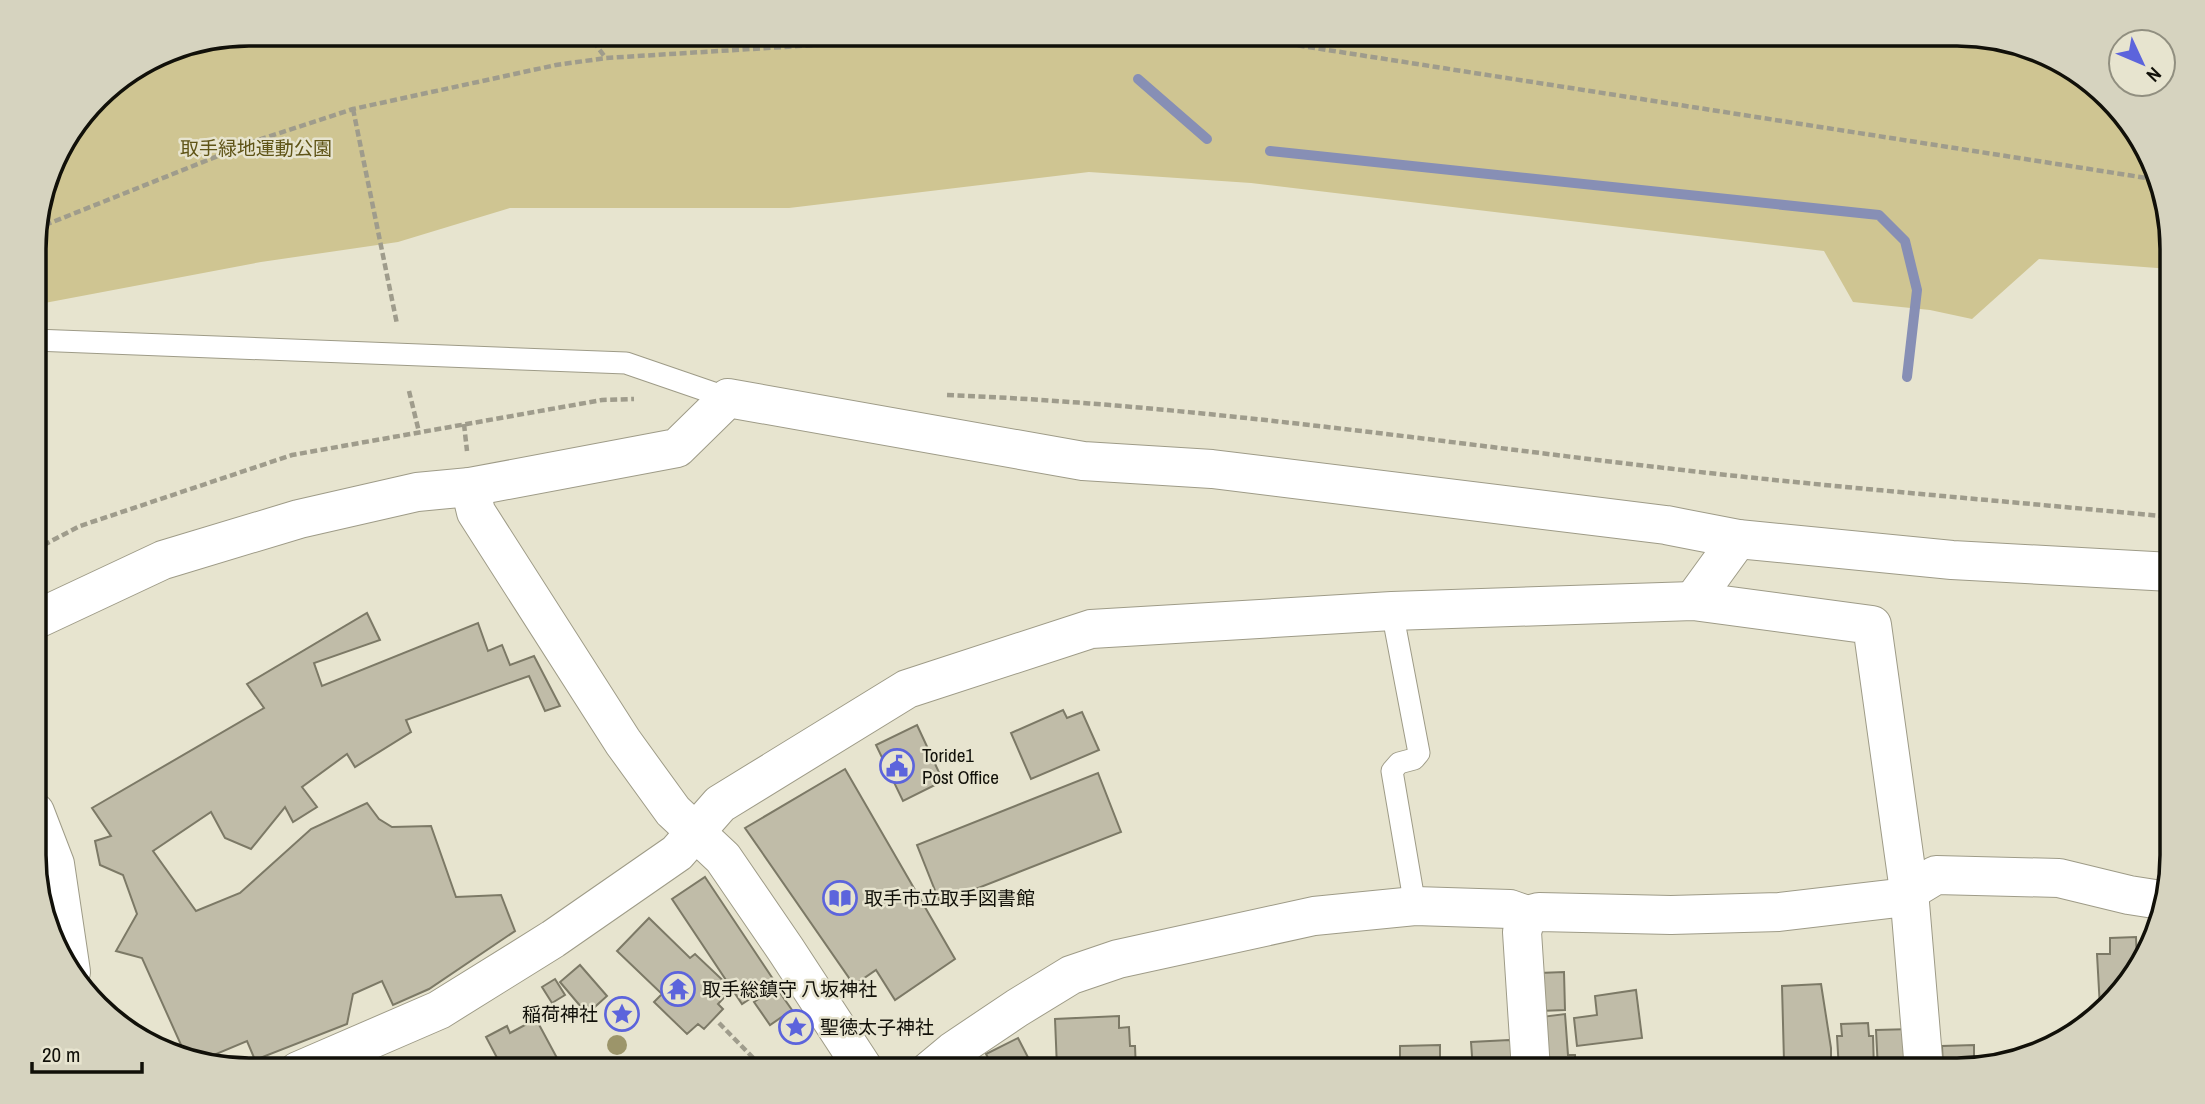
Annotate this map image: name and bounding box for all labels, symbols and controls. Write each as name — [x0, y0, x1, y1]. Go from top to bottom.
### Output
north arrow — [2107, 28, 2177, 98]
text: N — [2141, 62, 2167, 88]
park label: 取手緑地運動公園 — [180, 135, 332, 161]
place label: Toride1 Post Office — [922, 742, 999, 790]
public building icon: Toride1 Post Office — [878, 747, 916, 785]
library icon: 取手市立取手図書館 — [821, 879, 859, 917]
place label: 取手市立取手図書館 — [864, 885, 1035, 911]
temple icon: 取手総鎮守 八坂神社 — [659, 970, 697, 1008]
place label: 取手総鎮守 八坂神社 — [702, 976, 877, 1002]
place icon: 稲荷神社 — [603, 995, 641, 1033]
place label: 稲荷神社 — [522, 1001, 598, 1027]
place icon: 聖徳太子神社 — [777, 1008, 815, 1046]
place label: 聖徳太子神社 — [820, 1014, 934, 1040]
scale bar — [32, 1030, 142, 1074]
text: 20 m — [42, 1040, 80, 1069]

